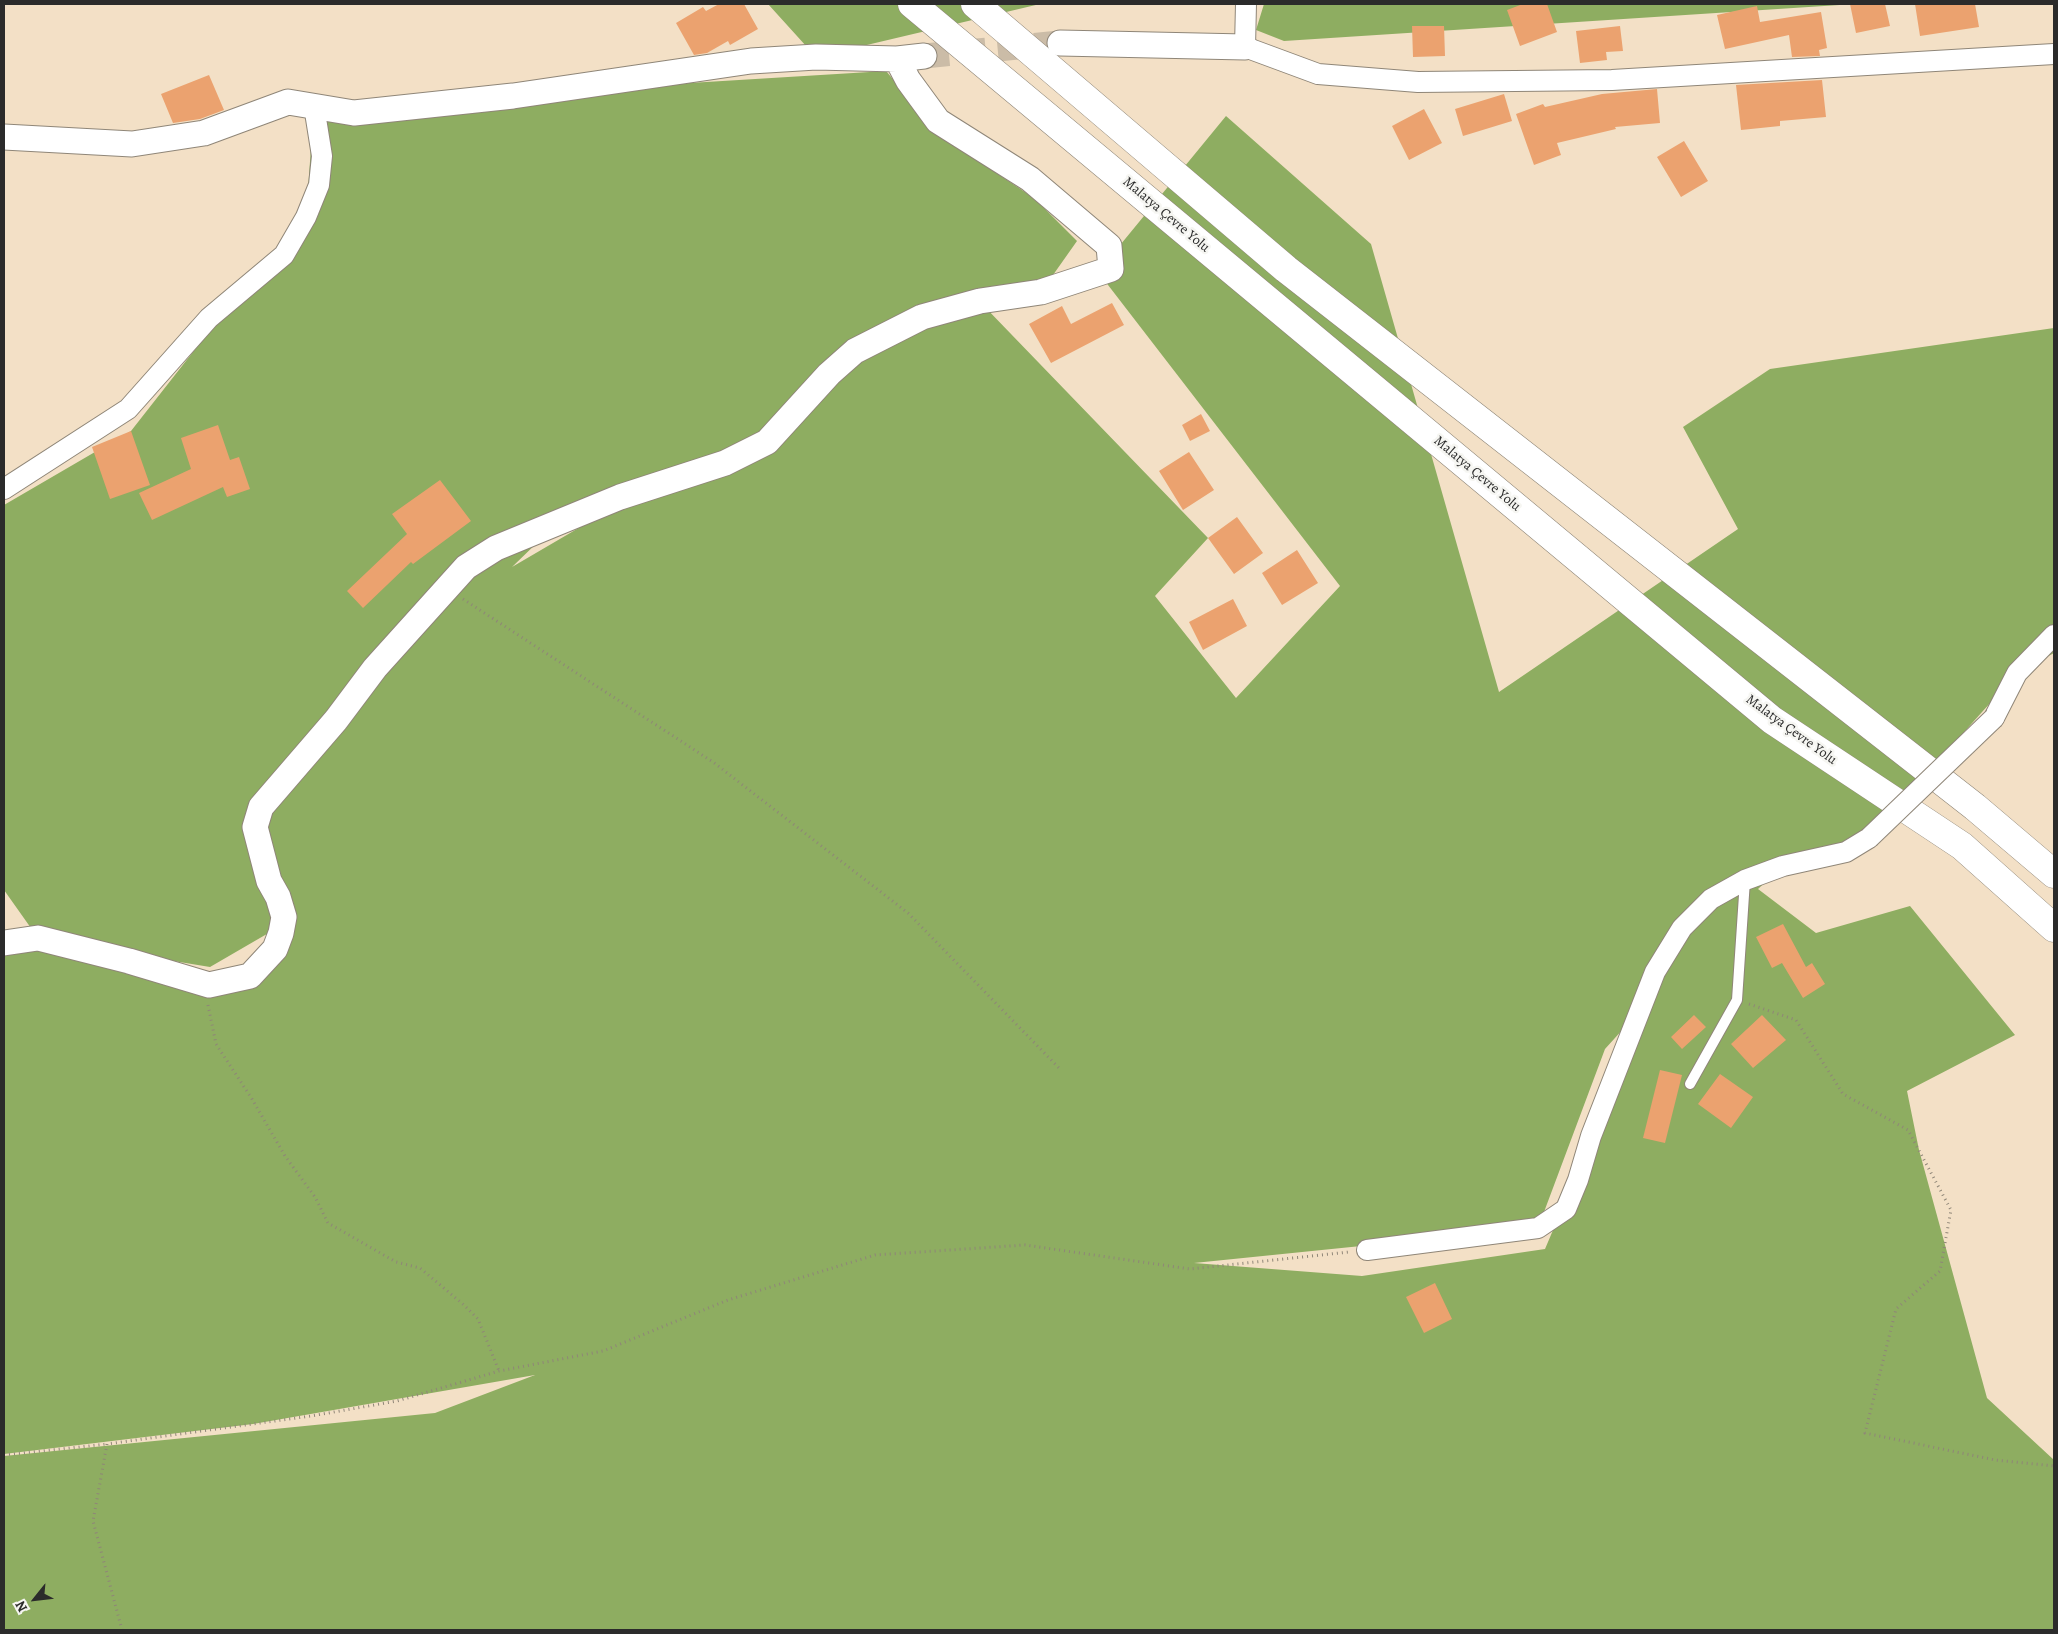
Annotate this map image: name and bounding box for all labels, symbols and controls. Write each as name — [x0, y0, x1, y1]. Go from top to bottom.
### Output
street label: Malatya Çevre Yolu — [1119, 174, 1213, 256]
street label: Malatya Çevre Yolu — [1430, 433, 1524, 515]
street label: Malatya Çevre Yolu — [1742, 691, 1840, 769]
north arrow — [10, 1574, 60, 1624]
text: N — [11, 1597, 32, 1616]

